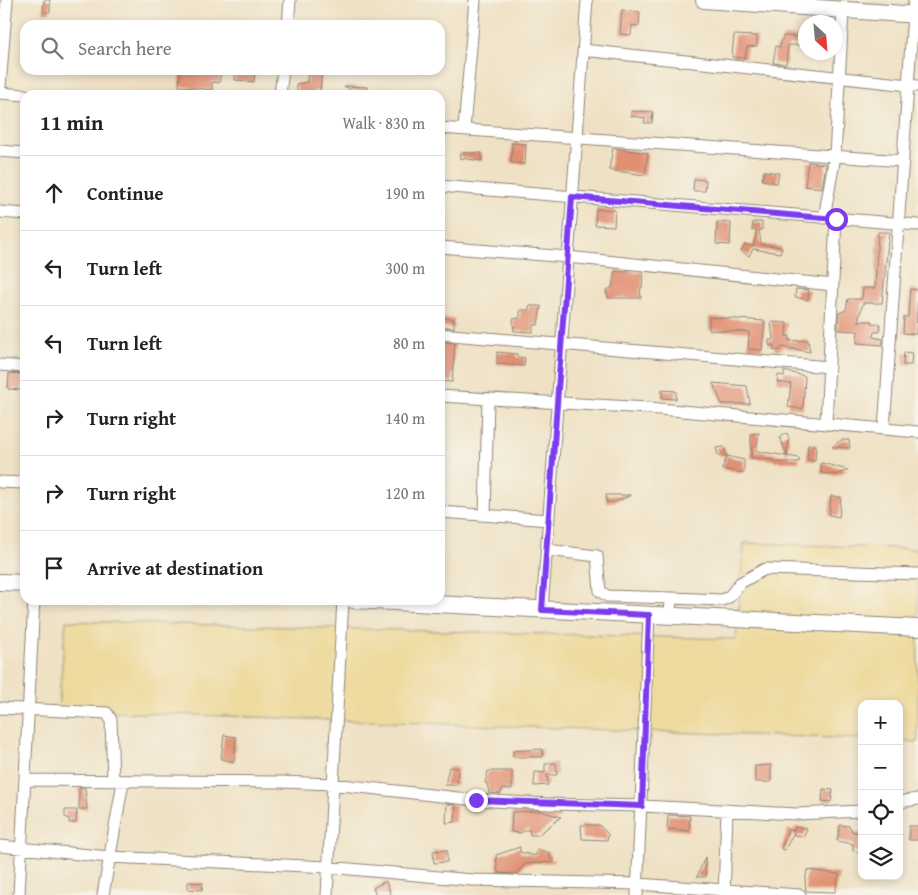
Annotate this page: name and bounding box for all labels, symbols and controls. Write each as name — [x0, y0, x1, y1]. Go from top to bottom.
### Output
north arrow — [798, 15, 843, 60]
search box — [20, 20, 445, 75]
icon: search — [38, 34, 66, 62]
text: Search here — [78, 34, 172, 62]
text: 11 min — [40, 107, 103, 138]
text: Walk · 830 m — [342, 111, 425, 135]
icon: ahead — [40, 179, 68, 207]
text: Continue — [87, 179, 164, 207]
text: 190 m — [385, 181, 425, 205]
route start — [825, 208, 848, 231]
icon: left — [40, 254, 68, 282]
text: Turn left — [87, 254, 162, 282]
text: 300 m — [385, 256, 425, 280]
icon: left — [40, 329, 68, 357]
text: Turn left — [87, 329, 162, 357]
text: 80 m — [393, 331, 425, 355]
icon: right — [40, 404, 68, 432]
text: Turn right — [87, 404, 176, 432]
text: 140 m — [385, 406, 425, 430]
icon: right — [40, 479, 68, 507]
text: Turn right — [87, 479, 176, 507]
text: 120 m — [385, 481, 425, 505]
icon: arrive — [40, 554, 68, 582]
text: Arrive at destination — [87, 554, 263, 582]
map controls — [858, 700, 903, 880]
button: + — [858, 700, 903, 745]
button: − — [858, 745, 903, 790]
route end — [465, 789, 488, 812]
button: locate — [858, 790, 903, 835]
button: layers — [858, 835, 903, 880]

